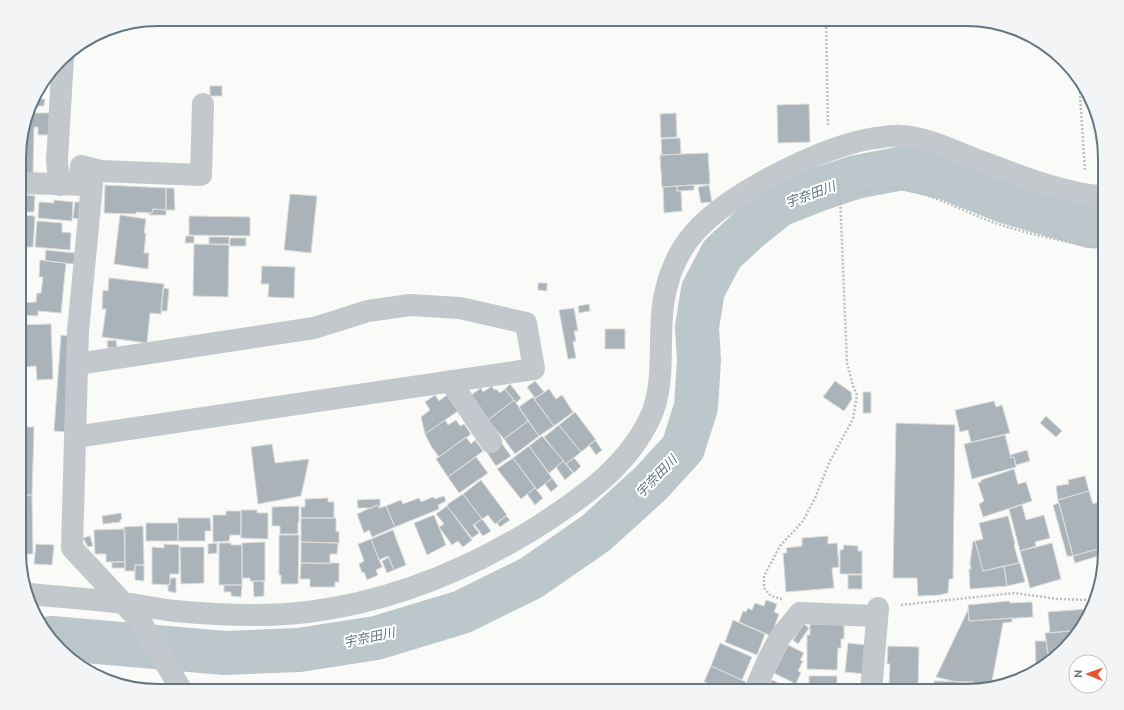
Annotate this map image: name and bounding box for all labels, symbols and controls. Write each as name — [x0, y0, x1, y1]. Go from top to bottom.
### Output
water label: 宇奈田川 — [783, 178, 839, 209]
water label: 宇奈田川 — [633, 451, 680, 500]
water label: 宇奈田川 — [342, 624, 398, 649]
north arrow — [1068, 654, 1108, 694]
text: N — [1072, 670, 1084, 678]

